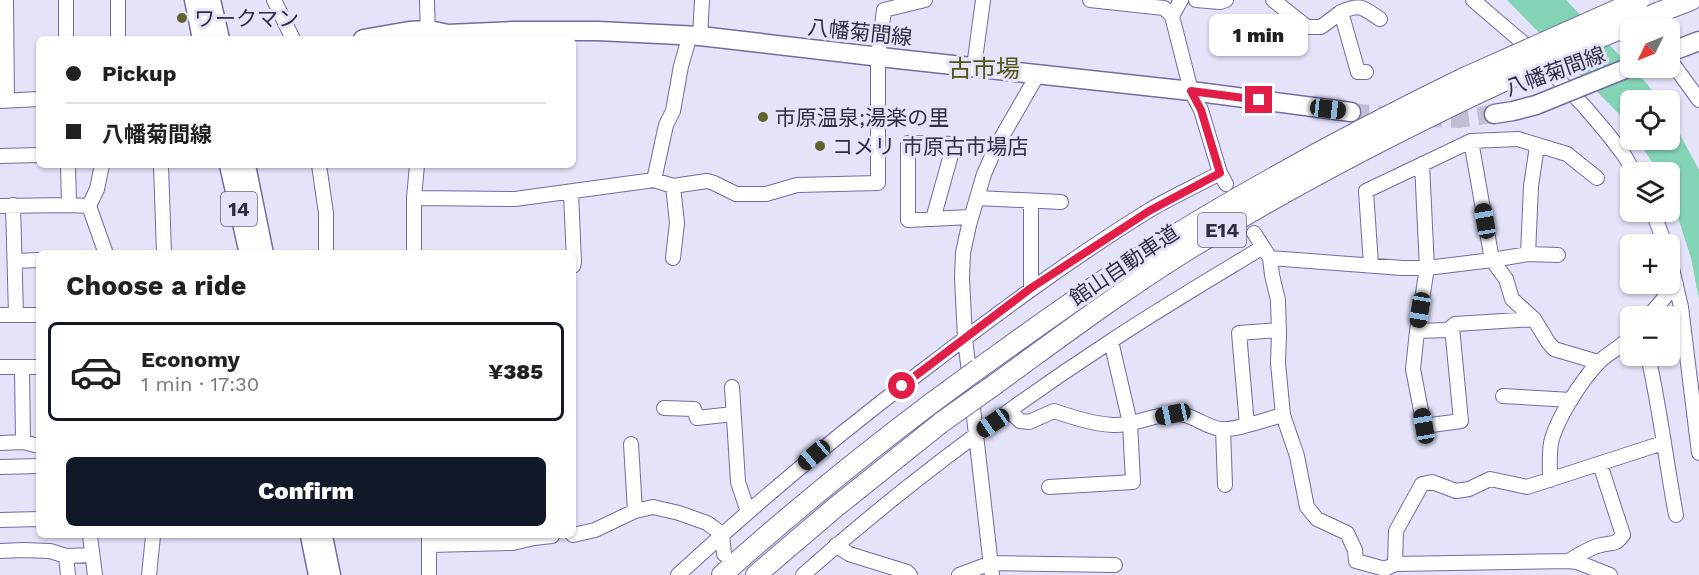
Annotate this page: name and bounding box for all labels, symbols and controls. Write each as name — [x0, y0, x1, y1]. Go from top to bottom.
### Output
place label: ワークマン — [194, 6, 299, 31]
marker: ワークマン — [175, 11, 189, 25]
callout: 1 min — [1210, 13, 1308, 55]
street label: 八幡菊間線 — [806, 14, 914, 50]
north arrow — [1620, 18, 1680, 78]
map controls — [1620, 18, 1680, 366]
text: 1 min — [1233, 23, 1284, 47]
street label: 八幡菊間線 — [1501, 41, 1609, 101]
district label: 古市場 — [948, 55, 1020, 83]
text: Pickup — [102, 61, 177, 86]
route end — [1245, 86, 1272, 113]
button: locate — [1620, 90, 1680, 150]
car — [1309, 98, 1347, 120]
place label: 市原温泉;湯楽の里 — [775, 105, 949, 130]
marker: 市原温泉;湯楽の里 — [756, 110, 770, 124]
text: 八幡菊間線 — [102, 122, 212, 147]
place label: コメリ 市原古市場店 — [832, 134, 1028, 159]
marker: コメリ 市原古市場店 — [813, 139, 827, 153]
button: layers — [1620, 162, 1680, 222]
road number: 14 — [221, 192, 257, 226]
car — [1473, 202, 1497, 240]
road number: E14 — [1198, 213, 1246, 247]
street label: 館山自動車道 — [1065, 219, 1183, 311]
button: + — [1620, 234, 1680, 294]
text: Choose a ride — [66, 270, 246, 302]
car — [1408, 291, 1432, 329]
button: − — [1620, 306, 1680, 366]
icon: car — [69, 345, 123, 399]
text: Economy — [141, 347, 240, 372]
text: ¥385 — [488, 359, 543, 384]
text: 1 min · 17:30 — [141, 372, 259, 396]
route start — [888, 372, 915, 399]
car — [1154, 401, 1192, 427]
car — [973, 405, 1013, 441]
car — [1412, 407, 1436, 445]
car — [794, 437, 834, 473]
button: Confirm — [66, 457, 546, 526]

